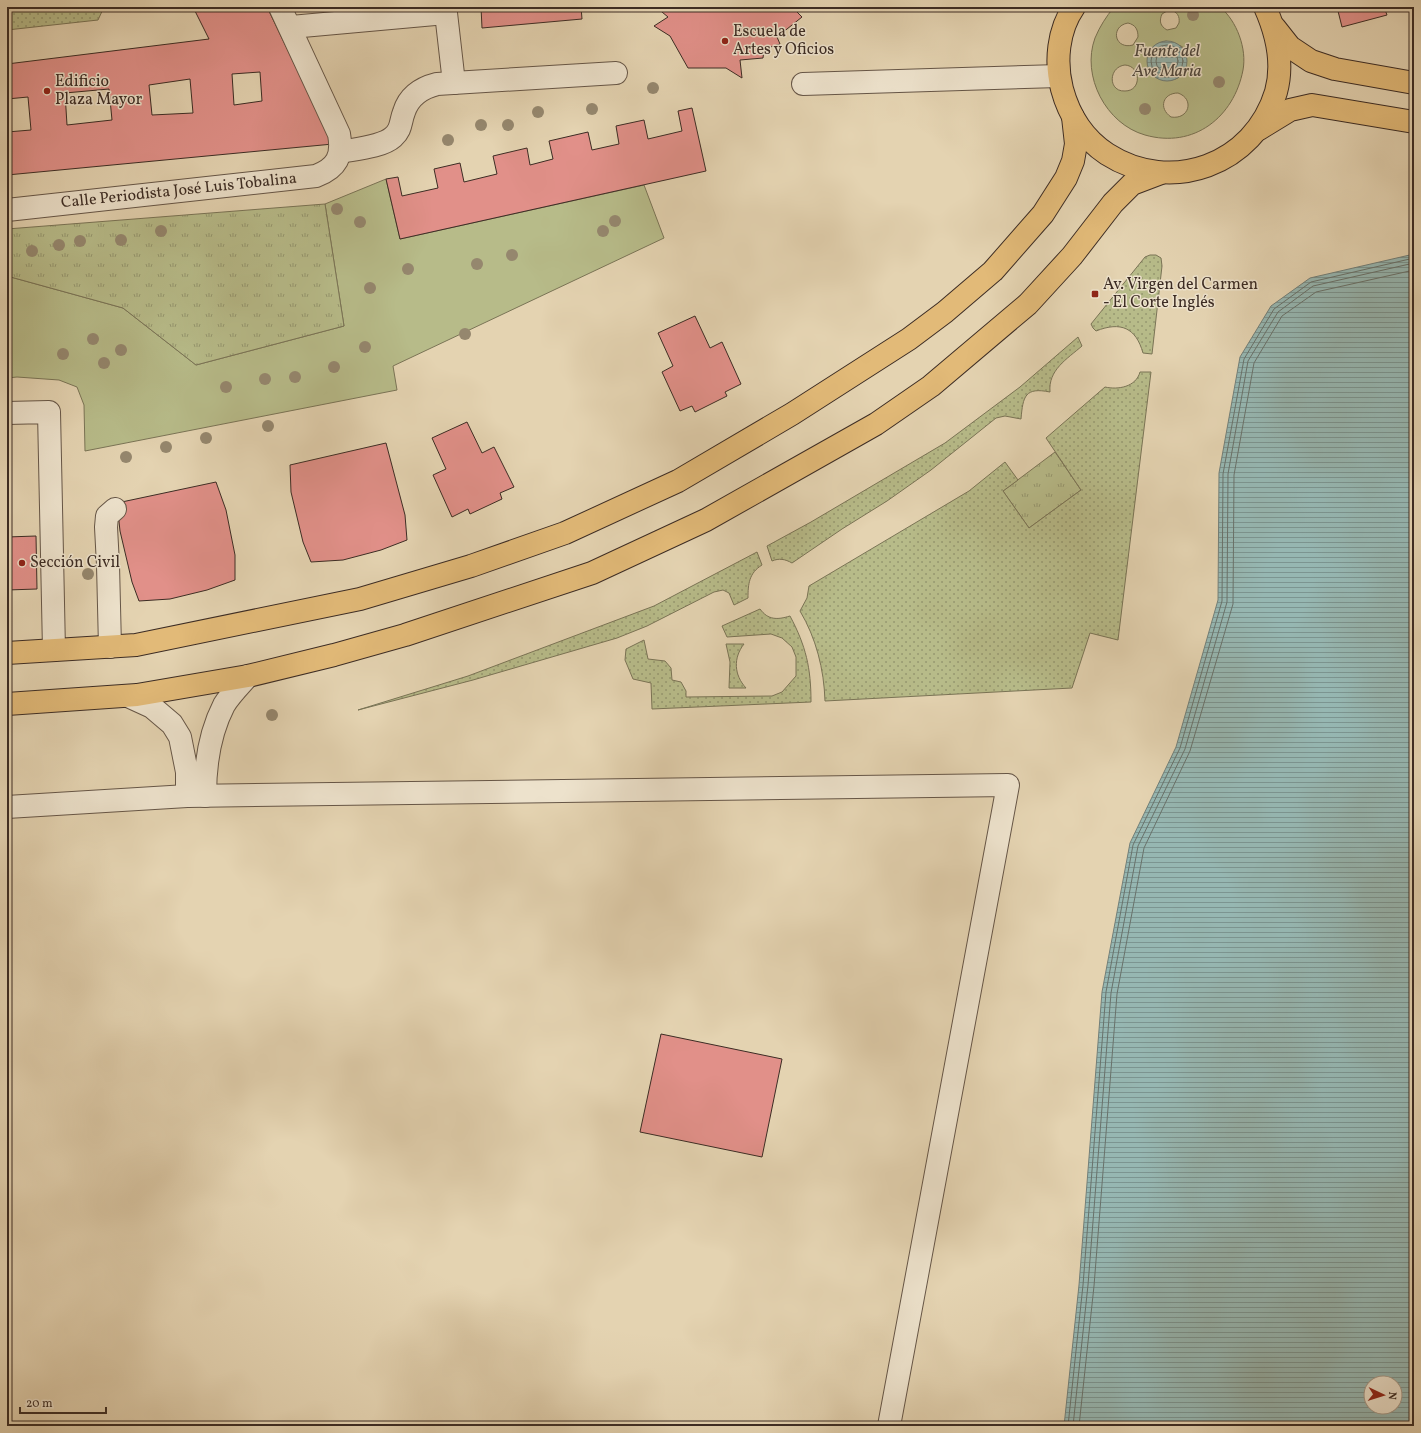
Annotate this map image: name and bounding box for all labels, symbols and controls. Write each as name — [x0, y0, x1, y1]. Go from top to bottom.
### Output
place label: Escuela de Artes y Oficios — [733, 21, 834, 61]
marker: Escuela de Artes y Oficios — [720, 36, 730, 46]
water label: Fuente del Ave Maria — [1131, 40, 1202, 83]
place label: Edificio Plaza Mayor — [55, 71, 143, 111]
marker: Edificio Plaza Mayor — [42, 86, 52, 96]
street label: Calle Periodista José Luis Tobalina — [60, 168, 298, 214]
place label: Av. Virgen del Carmen - El Corte Inglés — [1103, 274, 1258, 314]
marker: Av. Virgen del Carmen - El Corte Inglés — [1090, 289, 1100, 299]
place label: Sección Civil — [30, 552, 120, 574]
marker: Sección Civil — [17, 558, 27, 568]
north arrow — [1363, 1375, 1403, 1415]
scale bar — [20, 1389, 106, 1415]
text: N — [1384, 1391, 1399, 1400]
text: 20 m — [26, 1396, 53, 1412]

